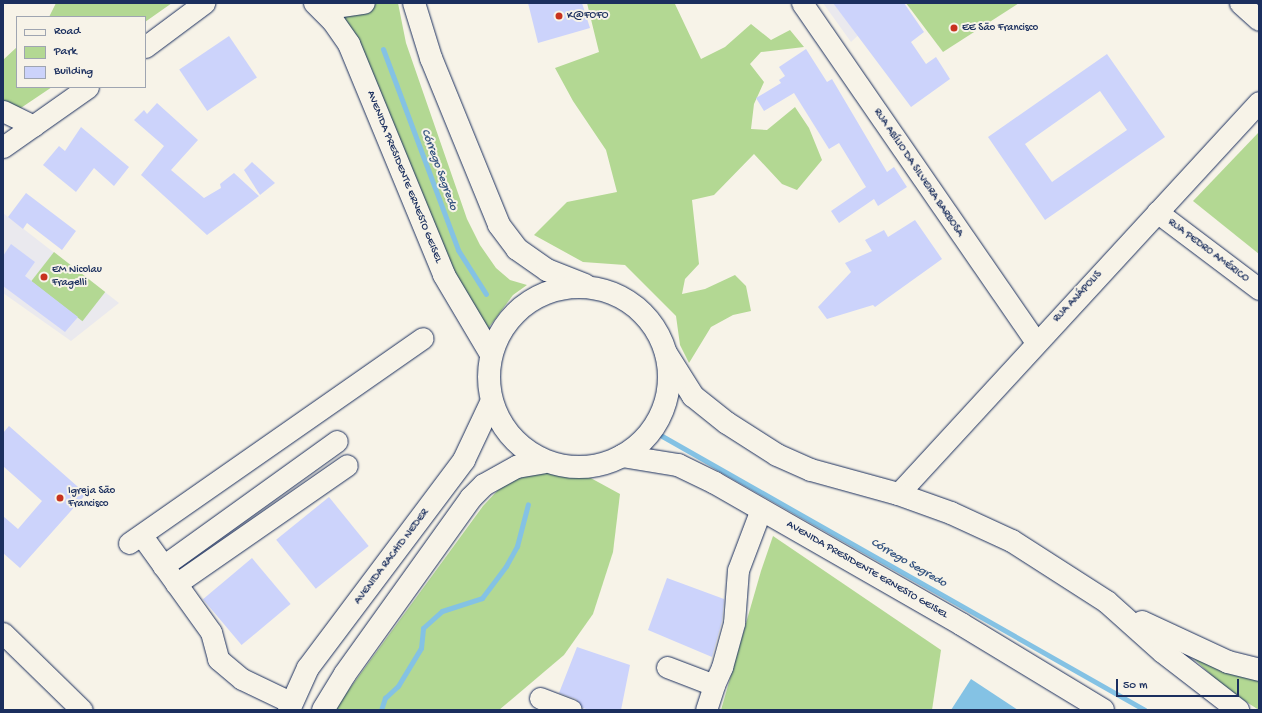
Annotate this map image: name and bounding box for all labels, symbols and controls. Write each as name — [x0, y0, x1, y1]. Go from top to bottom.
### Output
place label: K@FOFO — [567, 9, 608, 23]
marker: K@FOFO — [554, 11, 564, 21]
legend — [16, 16, 146, 88]
place label: EE São Francisco — [962, 21, 1038, 35]
marker: EE São Francisco — [949, 23, 959, 33]
text: Road — [54, 25, 80, 39]
text: Park — [54, 45, 77, 59]
text: Building — [54, 65, 93, 79]
street label: AVENIDA PRESIDENTE ERNESTO GEISEL — [363, 89, 445, 265]
street label: RUA ABÍLIO DA SILVEIRA BARBOSA — [870, 106, 966, 240]
water label: Córrego Segredo — [417, 127, 459, 213]
street label: RUA PEDRO AMÉRICO — [1165, 216, 1251, 286]
place label: EM Nicolau Fragelli — [52, 264, 102, 290]
street label: RUA ANÁPOLIS — [1051, 268, 1105, 326]
marker: EM Nicolau Fragelli — [39, 272, 49, 282]
place label: Igreja São Francisco — [68, 485, 115, 511]
marker: Igreja São Francisco — [55, 493, 65, 503]
street label: AVENIDA RACHID NEDER — [352, 507, 432, 607]
street label: AVENIDA PRESIDENTE ERNESTO GEISEL — [784, 518, 950, 622]
water label: Córrego Segredo — [867, 536, 949, 592]
scale bar — [1118, 671, 1241, 697]
text: 50 m — [1123, 679, 1148, 693]

